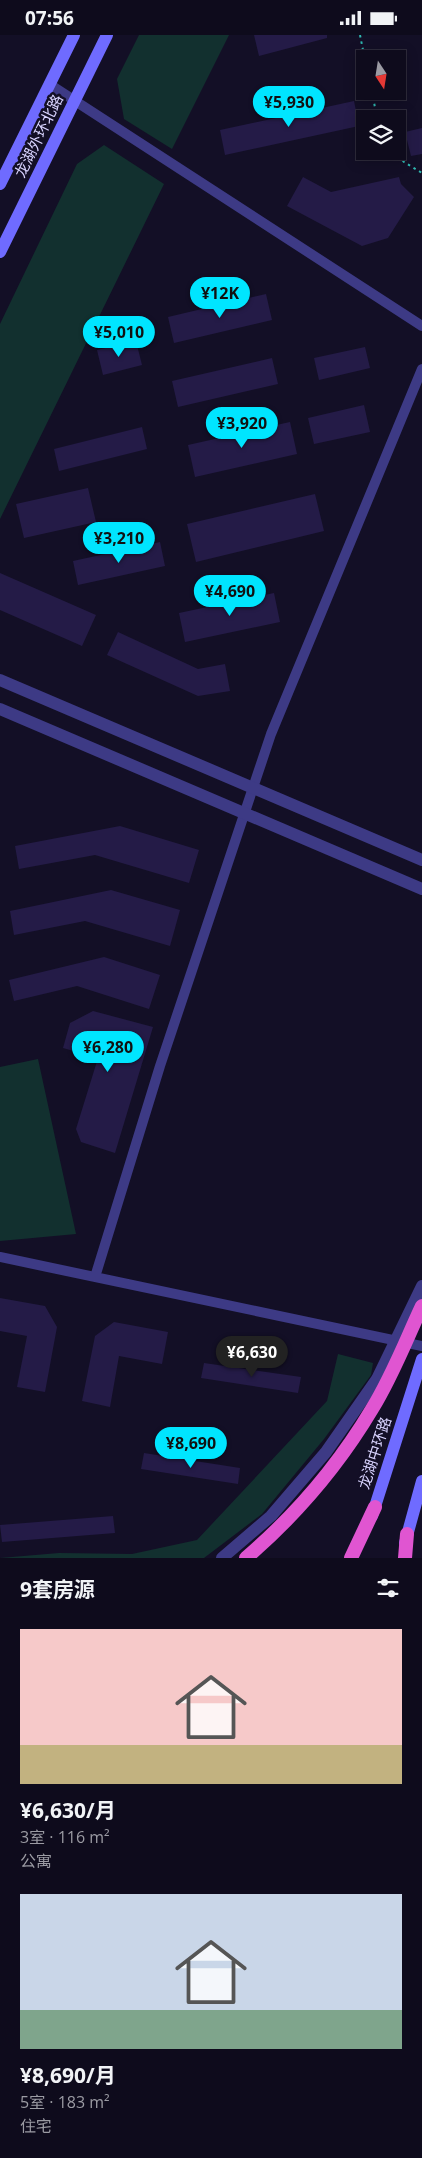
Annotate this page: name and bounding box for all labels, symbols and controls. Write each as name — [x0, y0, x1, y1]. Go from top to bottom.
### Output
text: 07:56 — [25, 5, 74, 31]
north arrow — [356, 50, 406, 100]
map controls — [356, 50, 406, 160]
pin: ¥5,930 — [248, 86, 330, 128]
street label: 龙湖外环北路 — [9, 91, 67, 180]
text: ¥5,930 — [264, 91, 314, 113]
button: layers — [356, 110, 406, 160]
pin: ¥12K — [190, 277, 250, 319]
text: ¥12K — [201, 282, 239, 304]
pin: ¥5,010 — [78, 315, 160, 358]
text: ¥5,010 — [94, 321, 144, 343]
pin: ¥3,920 — [201, 407, 283, 449]
text: ¥3,920 — [217, 412, 267, 434]
pin: ¥3,210 — [78, 521, 160, 564]
text: ¥3,210 — [94, 527, 144, 549]
pin: ¥4,690 — [189, 575, 271, 617]
text: ¥4,690 — [205, 580, 255, 602]
pin: ¥6,280 — [67, 1031, 149, 1073]
text: ¥6,280 — [83, 1036, 133, 1058]
pin: ¥6,630 — [211, 1335, 293, 1378]
text: ¥6,630 — [227, 1341, 277, 1363]
street label: 龙湖中环路 — [353, 1414, 395, 1491]
pin: ¥8,690 — [150, 1427, 232, 1469]
text: ¥8,690 — [166, 1432, 216, 1454]
icon: filters — [374, 1574, 402, 1602]
text: 9套房源 — [20, 1575, 95, 1603]
icon: home — [166, 1662, 256, 1752]
text: ¥6,630/月 — [20, 1796, 116, 1824]
text: 3室 · 116 m² — [20, 1826, 110, 1848]
text: 公寓 — [20, 1850, 52, 1872]
icon: home — [166, 1927, 256, 2017]
text: ¥8,690/月 — [20, 2061, 116, 2089]
text: 5室 · 183 m² — [20, 2091, 110, 2113]
text: 住宅 — [20, 2115, 52, 2137]

